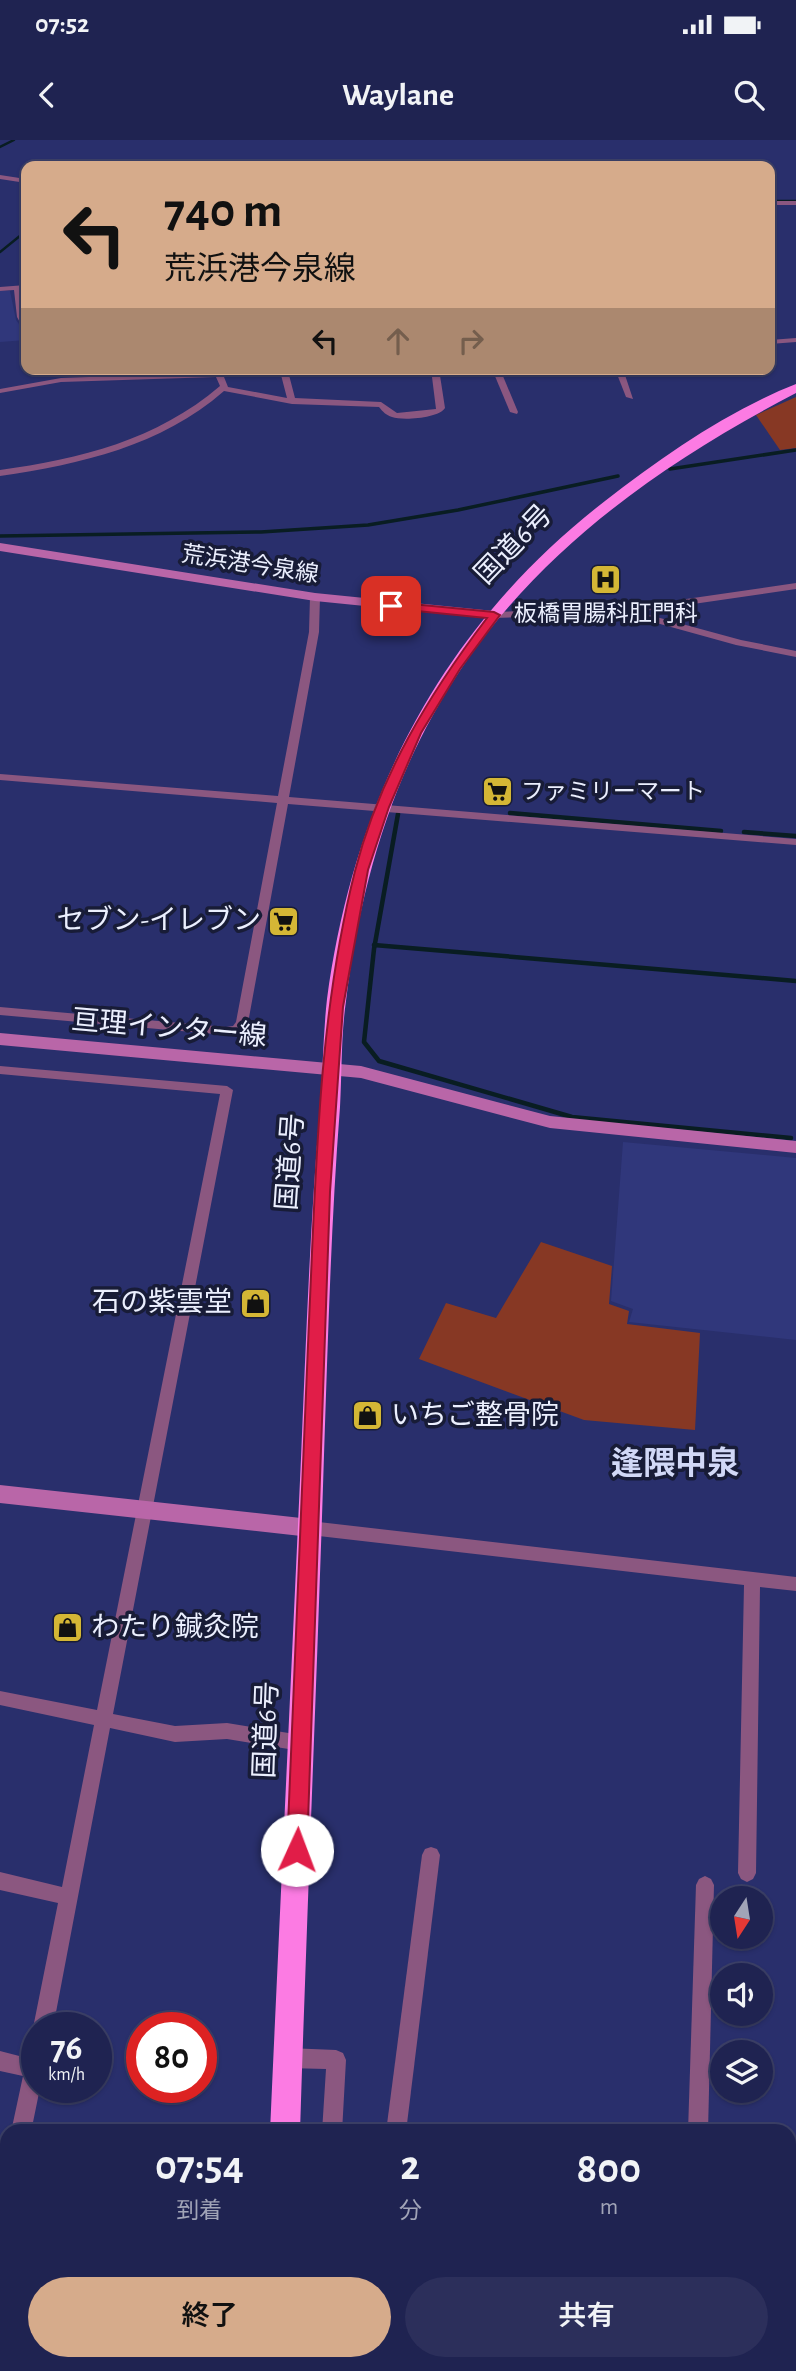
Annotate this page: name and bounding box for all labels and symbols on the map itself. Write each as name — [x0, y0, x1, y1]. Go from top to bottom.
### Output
street label: 国道6号 — [469, 499, 558, 590]
street label: 荒浜港今泉線 — [180, 541, 320, 587]
hospital icon: 板橋胃腸科肛門科 — [589, 563, 623, 597]
pin — [361, 576, 421, 636]
place label: 板橋胃腸科肛門科 — [514, 601, 698, 626]
supermarket icon: ファミリーマート — [481, 775, 515, 809]
place label: ファミリーマート — [521, 781, 705, 804]
supermarket icon: セブン-イレブン — [267, 904, 301, 938]
place label: セブン-イレブン — [56, 905, 261, 935]
street label: 亘理インター線 — [70, 1005, 268, 1051]
street label: 国道6号 — [272, 1112, 308, 1211]
shop icon: 石の紫雲堂 — [238, 1286, 272, 1320]
place label: 石の紫雲堂 — [92, 1287, 232, 1317]
shop icon: いちご整骨院 — [351, 1399, 385, 1433]
place label: いちご整骨院 — [391, 1400, 559, 1430]
district label: 逢隈中泉 — [611, 1446, 739, 1480]
shop icon: わたり鍼灸院 — [51, 1611, 85, 1645]
place label: わたり鍼灸院 — [91, 1612, 259, 1642]
street label: 国道6号 — [249, 1681, 283, 1779]
position arrow — [260, 1813, 334, 1887]
north arrow — [710, 1886, 774, 1950]
speed limit sign: 80 — [126, 2012, 217, 2103]

